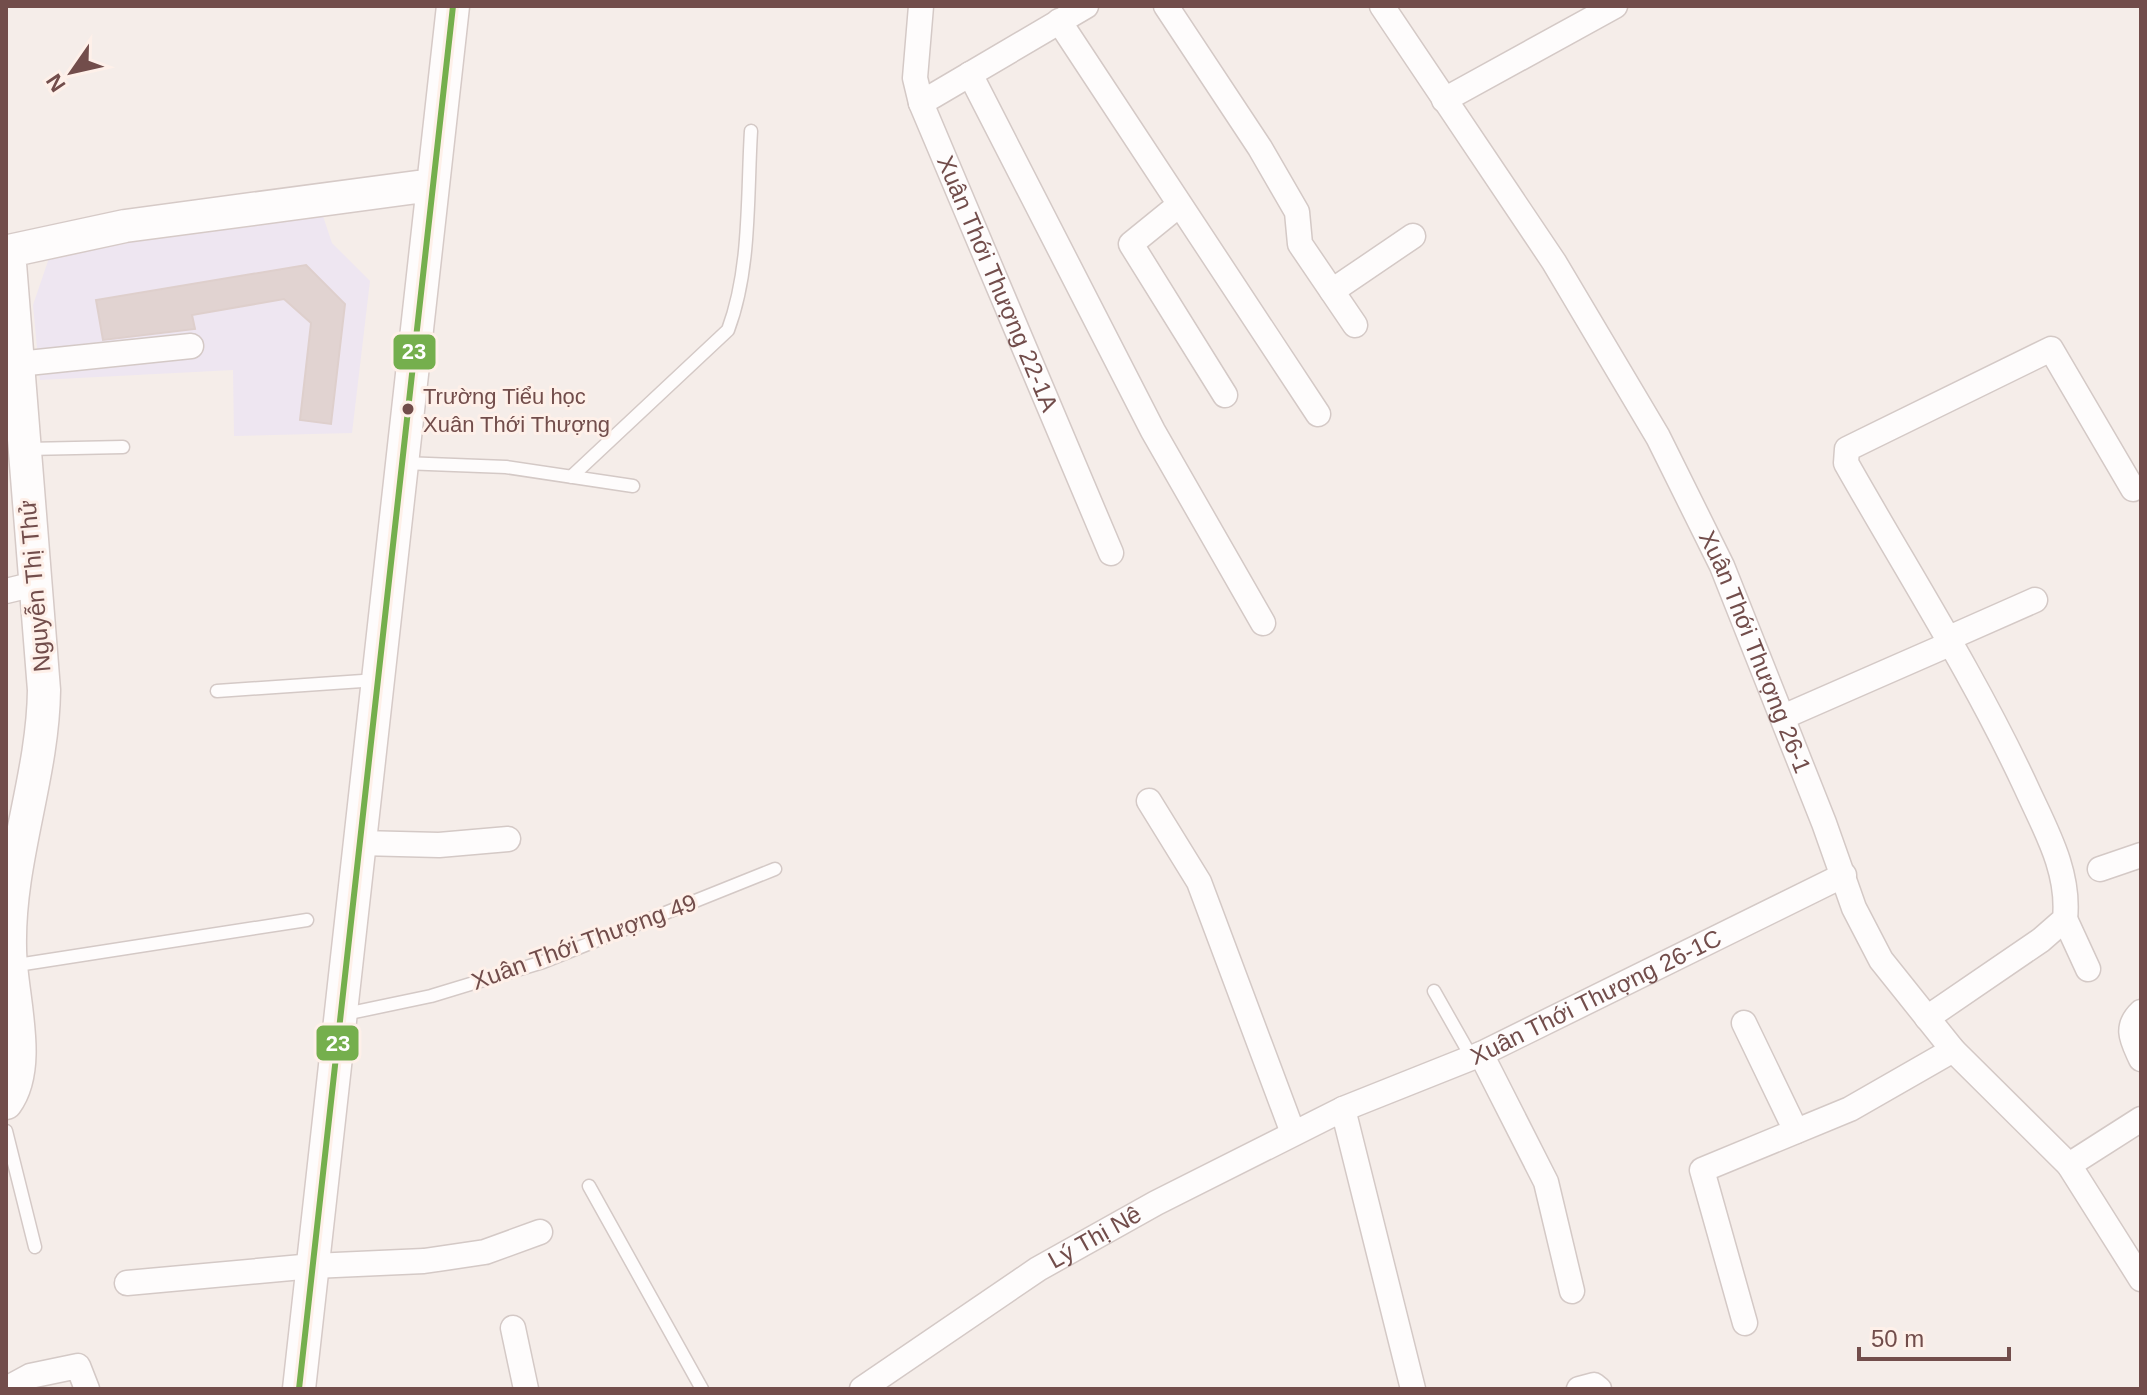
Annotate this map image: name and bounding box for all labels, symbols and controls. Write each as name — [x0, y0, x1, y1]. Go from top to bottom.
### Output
north arrow — [32, 32, 112, 112]
text: N — [41, 69, 71, 96]
street label: Xuân Thới Thượng 22-1A — [932, 151, 1064, 415]
line badge: 23 — [392, 333, 437, 371]
text: 23 — [402, 339, 426, 364]
place label: Trường Tiểu học Xuân Thới Thượng — [423, 384, 610, 437]
marker: Trường Tiểu học Xuân Thới Thượng — [400, 401, 416, 417]
street label: Nguyễn Thị Thử — [14, 499, 55, 673]
street label: Xuân Thới Thượng 26-1 — [1694, 526, 1817, 777]
street label: Xuân Thới Thượng 49 — [468, 888, 700, 995]
street label: Xuân Thới Thượng 26-1C — [1466, 924, 1725, 1070]
line badge: 23 — [315, 1024, 360, 1062]
text: 23 — [326, 1031, 350, 1056]
street label: Lý Thị Nê — [1043, 1200, 1146, 1274]
scale bar — [1859, 1311, 2009, 1361]
text: 50 m — [1871, 1325, 1924, 1352]

